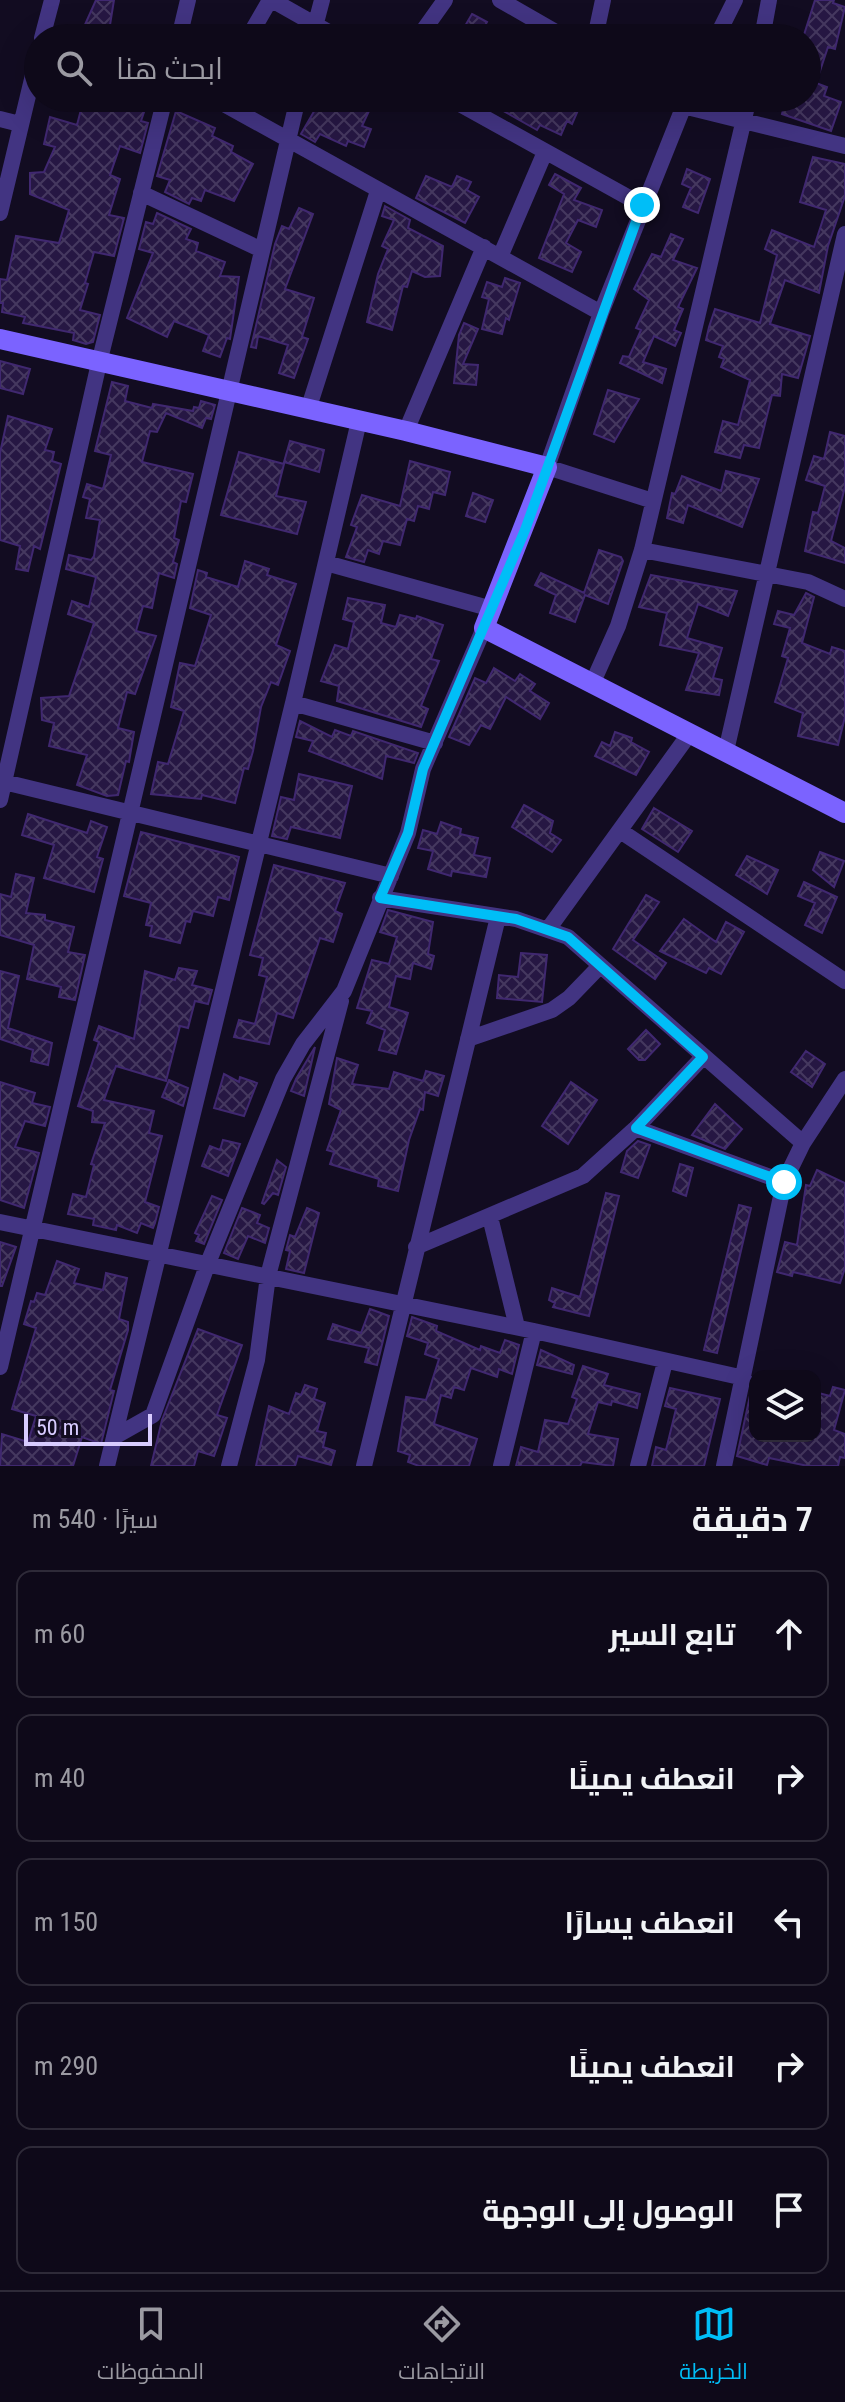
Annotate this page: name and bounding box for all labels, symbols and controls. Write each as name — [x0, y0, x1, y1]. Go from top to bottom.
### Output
search box — [24, 24, 821, 112]
icon: search — [52, 46, 96, 90]
text: ابحث هنا — [116, 51, 223, 86]
route end — [624, 187, 660, 223]
route start — [766, 1164, 802, 1200]
map controls — [749, 1370, 821, 1442]
button: layers — [749, 1370, 821, 1442]
scale bar — [24, 1410, 152, 1446]
text: 50 m — [36, 1415, 79, 1440]
text: 7 دقيقة — [692, 1499, 813, 1539]
text: سيرًا · 540 m — [32, 1504, 158, 1534]
icon: ahead — [767, 1612, 811, 1656]
text: تابع السير — [609, 1617, 735, 1652]
text: 60 m — [34, 1619, 85, 1649]
icon: right — [767, 1756, 811, 1800]
text: انعطف يمينًا — [568, 1761, 735, 1796]
text: 40 m — [34, 1763, 85, 1793]
icon: left — [767, 1900, 811, 1944]
text: انعطف يسارًا — [564, 1905, 735, 1940]
text: 150 m — [34, 1907, 98, 1937]
icon: right — [767, 2044, 811, 2088]
text: انعطف يمينًا — [568, 2049, 735, 2084]
text: 290 m — [34, 2051, 98, 2081]
icon: arrive — [767, 2188, 811, 2232]
text: الوصول إلى الوجهة — [482, 2193, 735, 2228]
tab: المحفوظات — [97, 2302, 204, 2392]
tab: الاتجاهات — [398, 2302, 485, 2392]
tab: الخريطة — [679, 2302, 748, 2392]

